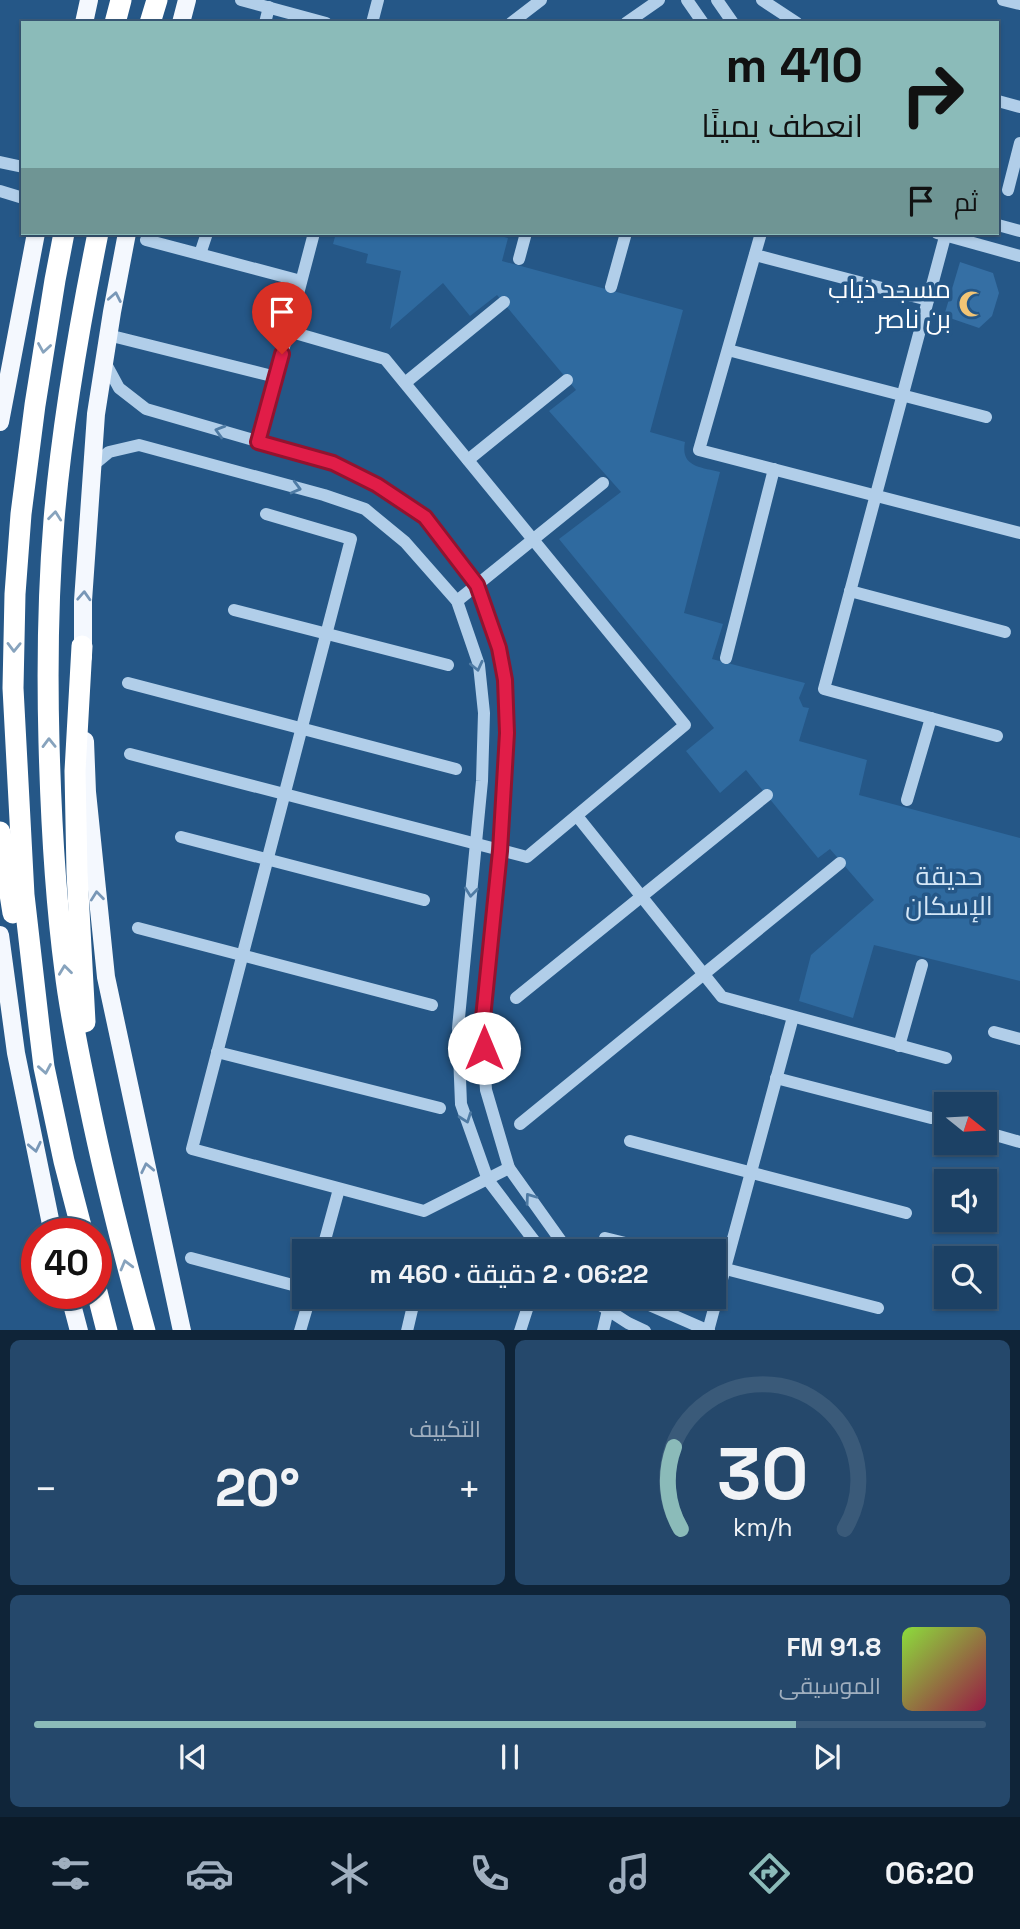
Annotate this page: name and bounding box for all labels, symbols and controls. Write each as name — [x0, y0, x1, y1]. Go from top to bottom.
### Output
text: 410 m — [725, 34, 863, 96]
icon: right — [887, 49, 978, 140]
text: انعطف يمينًا — [701, 106, 863, 146]
icon: arrive — [902, 182, 940, 220]
text: ثم — [954, 185, 978, 219]
place label: مسجد ذياب بن ناصر — [828, 272, 951, 336]
pin — [252, 282, 312, 354]
mosque icon: مسجد ذياب بن ناصر — [957, 289, 987, 319]
one-way arrow — [106, 291, 121, 303]
icon: arrive — [263, 293, 301, 331]
one-way arrow — [37, 342, 52, 354]
one-way arrow — [214, 424, 226, 439]
one-way arrow — [290, 479, 302, 494]
one-way arrow — [47, 510, 62, 521]
one-way arrow — [76, 590, 91, 601]
one-way arrow — [6, 643, 22, 653]
one-way arrow — [469, 660, 484, 672]
one-way arrow — [42, 738, 57, 749]
park label: حديقة الإسكان — [905, 859, 993, 923]
one-way arrow — [464, 887, 479, 898]
one-way arrow — [90, 890, 105, 902]
one-way arrow — [57, 964, 72, 976]
position arrow — [447, 1011, 521, 1085]
one-way arrow — [37, 1063, 52, 1075]
north arrow — [934, 1092, 998, 1155]
map controls — [934, 1092, 997, 1309]
one-way arrow — [458, 1111, 472, 1123]
one-way arrow — [27, 1141, 42, 1153]
one-way arrow — [140, 1162, 155, 1174]
button: sound — [934, 1169, 997, 1232]
one-way arrow — [526, 1193, 538, 1206]
speed limit sign: 40 — [21, 1218, 112, 1309]
button: search — [934, 1246, 997, 1309]
text: 06:22 · 2 دقيقة · 460 m — [370, 1257, 648, 1291]
one-way arrow — [120, 1259, 135, 1271]
text: التكييف — [409, 1414, 481, 1444]
text: 30 — [717, 1427, 808, 1520]
text: 20° — [215, 1455, 300, 1521]
text: − — [34, 1465, 58, 1513]
text: + — [457, 1465, 481, 1513]
text: km/h — [733, 1510, 792, 1542]
text: 91.8 FM — [786, 1630, 881, 1664]
text: الموسيقى — [779, 1671, 881, 1701]
icon: previous — [174, 1738, 212, 1776]
icon: pause — [491, 1738, 529, 1776]
icon: next — [808, 1738, 846, 1776]
icon: filters — [46, 1849, 95, 1898]
icon: car — [185, 1849, 234, 1898]
icon: climate — [325, 1849, 374, 1898]
icon: phone — [465, 1849, 514, 1898]
icon: music — [605, 1849, 654, 1898]
icon: directions — [745, 1849, 794, 1898]
text: 06:20 — [885, 1853, 975, 1893]

